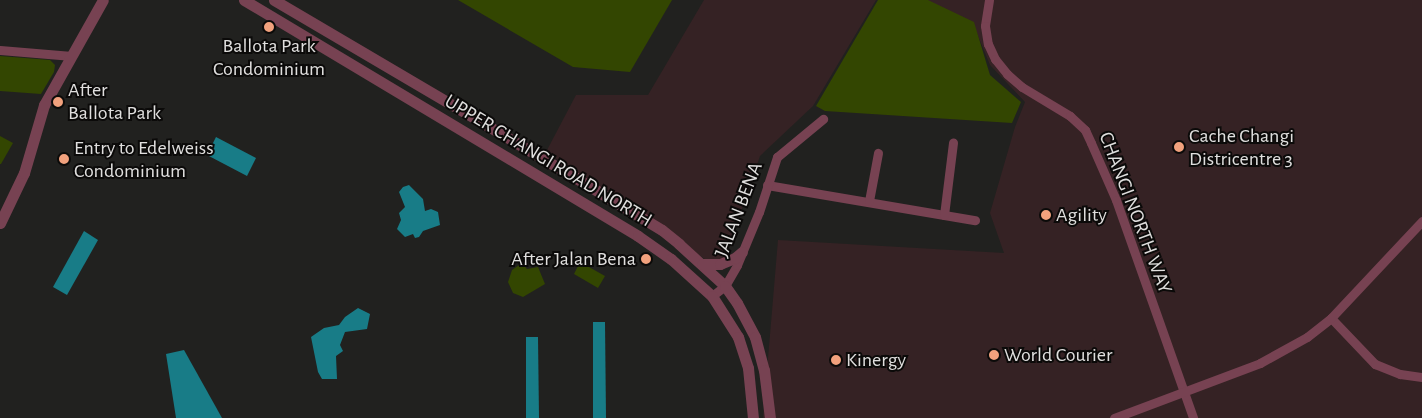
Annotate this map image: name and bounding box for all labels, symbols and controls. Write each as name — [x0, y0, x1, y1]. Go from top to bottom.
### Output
marker: Ballota Park Condominium — [263, 21, 275, 33]
place label: Ballota Park Condominium — [213, 35, 325, 82]
place label: After Ballota Park — [68, 78, 161, 125]
street label: UPPER CHANGI ROAD NORTH — [440, 89, 656, 233]
marker: After Ballota Park — [52, 96, 64, 108]
place label: Cache Changi Districentre 3 — [1189, 124, 1294, 171]
street label: CHANGI NORTH WAY — [1093, 129, 1177, 297]
place label: Entry to Edelweiss Condominium — [74, 136, 214, 183]
marker: Cache Changi Districentre 3 — [1173, 141, 1185, 153]
marker: Entry to Edelweiss Condominium — [58, 153, 70, 165]
street label: JALAN BENA — [710, 159, 768, 261]
place label: Agility — [1056, 203, 1107, 227]
marker: Agility — [1040, 209, 1052, 221]
place label: After Jalan Bena — [511, 247, 636, 271]
marker: After Jalan Bena — [640, 253, 652, 265]
place label: World Courier — [1004, 343, 1112, 367]
place label: Kinergy — [846, 348, 906, 372]
marker: World Courier — [988, 349, 1000, 361]
marker: Kinergy — [830, 354, 842, 366]

